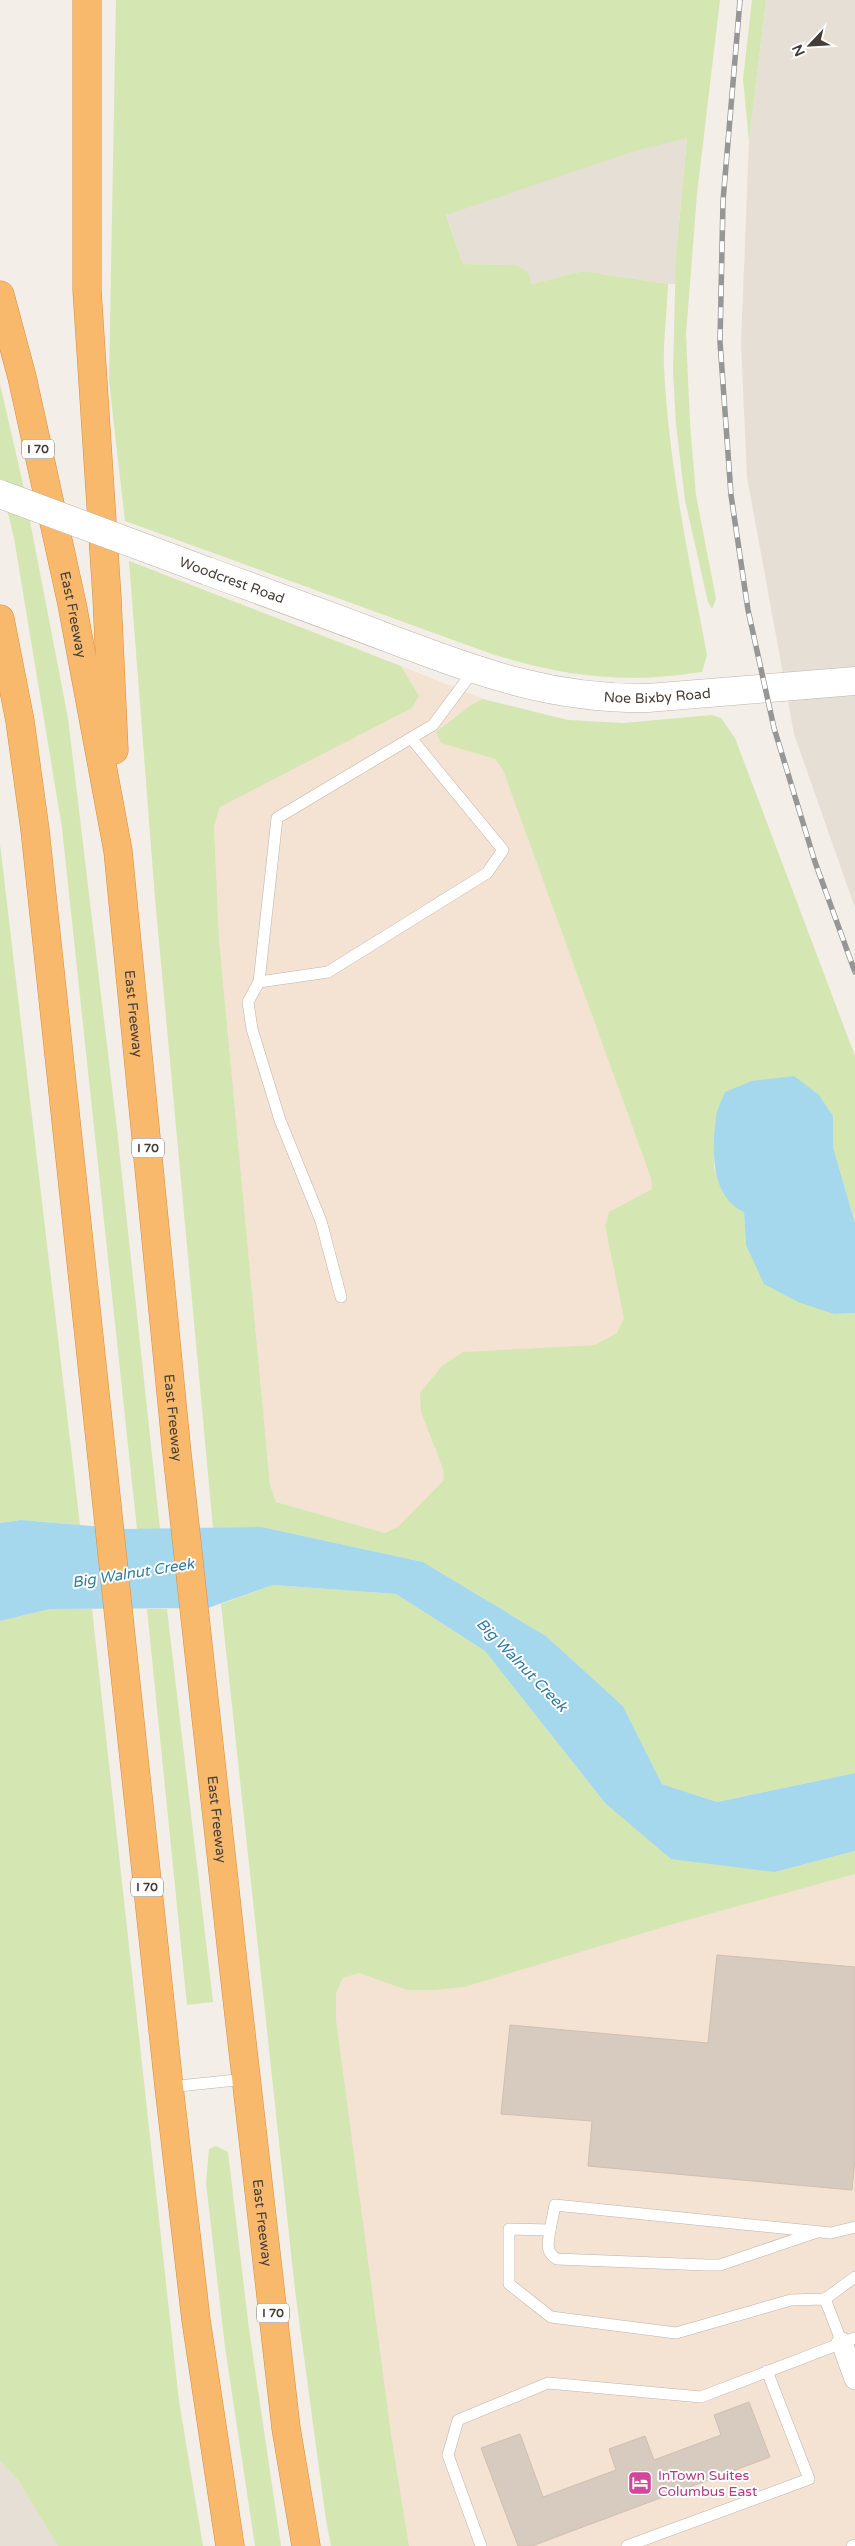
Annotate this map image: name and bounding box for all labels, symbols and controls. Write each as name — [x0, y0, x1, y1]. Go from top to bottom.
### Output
north arrow — [785, 20, 835, 70]
text: N — [789, 42, 809, 59]
road number: I 70 — [22, 439, 54, 458]
street label: Woodcrest Road — [177, 554, 287, 607]
street label: East Freeway — [56, 570, 90, 660]
street label: Noe Bixby Road — [603, 685, 711, 707]
street label: East Freeway — [121, 969, 146, 1059]
road number: I 70 — [132, 1138, 164, 1158]
street label: East Freeway — [160, 1373, 186, 1463]
water label: Big Walnut Creek — [71, 1554, 197, 1592]
water label: Big Walnut Creek — [473, 1615, 572, 1717]
street label: East Freeway — [203, 1775, 230, 1864]
road number: I 70 — [131, 1878, 163, 1896]
street label: East Freeway — [249, 2178, 276, 2268]
road number: I 70 — [257, 2304, 289, 2322]
place label: InTown Suites Columbus East — [658, 2467, 758, 2500]
hotel icon: InTown Suites Columbus East — [627, 2470, 653, 2496]

